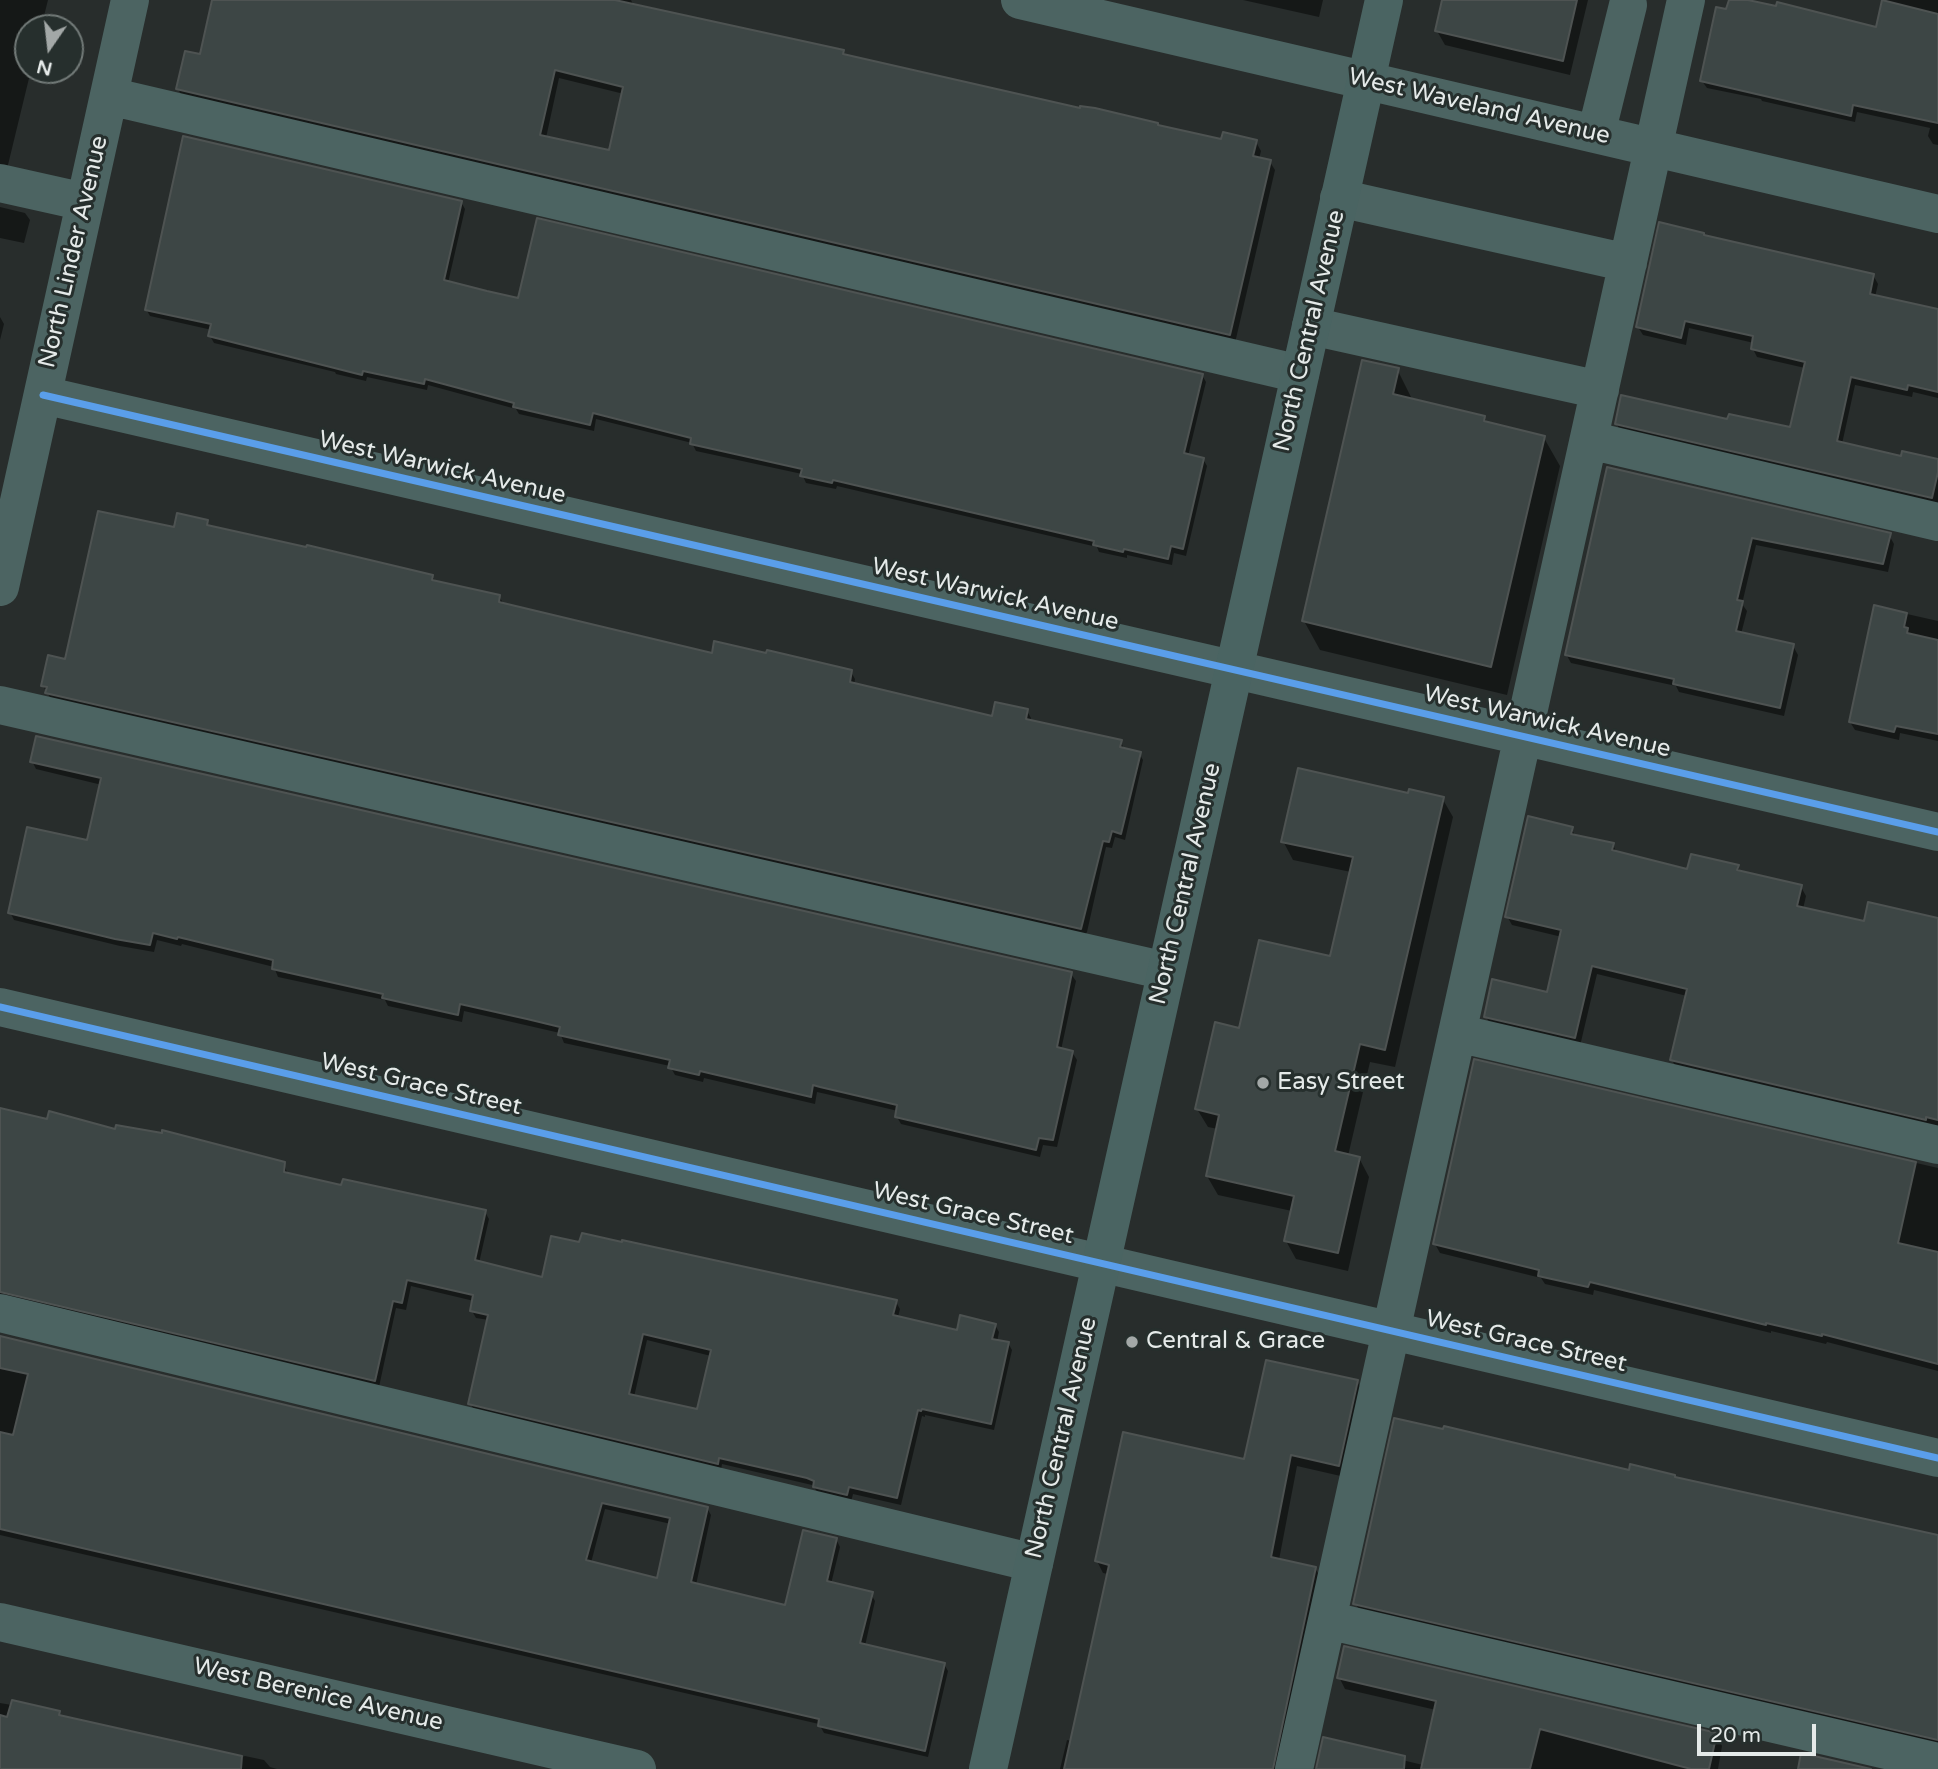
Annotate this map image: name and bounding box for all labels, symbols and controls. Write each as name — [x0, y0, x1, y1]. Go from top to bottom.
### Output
north arrow — [14, 14, 84, 84]
text: N — [34, 55, 54, 80]
street label: West Waveland Avenue — [1345, 63, 1613, 151]
street label: North Linder Avenue — [33, 133, 115, 371]
street label: North Central Avenue — [1268, 207, 1352, 455]
street label: West Warwick Avenue — [316, 426, 568, 510]
street label: West Warwick Avenue — [869, 553, 1121, 637]
street label: West Warwick Avenue — [1421, 680, 1673, 764]
street label: North Central Avenue — [1144, 760, 1228, 1008]
street label: West Grace Street — [318, 1048, 524, 1122]
place label: Easy Street — [1277, 1069, 1405, 1097]
marker: Easy Street — [1255, 1075, 1271, 1091]
street label: West Grace Street — [870, 1177, 1076, 1251]
street label: West Grace Street — [1423, 1305, 1629, 1379]
street label: North Central Avenue — [1020, 1314, 1104, 1562]
place label: Central & Grace — [1146, 1328, 1325, 1356]
marker: Central & Grace — [1124, 1334, 1140, 1350]
street label: West Berenice Avenue — [190, 1652, 446, 1738]
scale bar — [1700, 1710, 1819, 1754]
text: 20 m — [1710, 1723, 1761, 1748]

